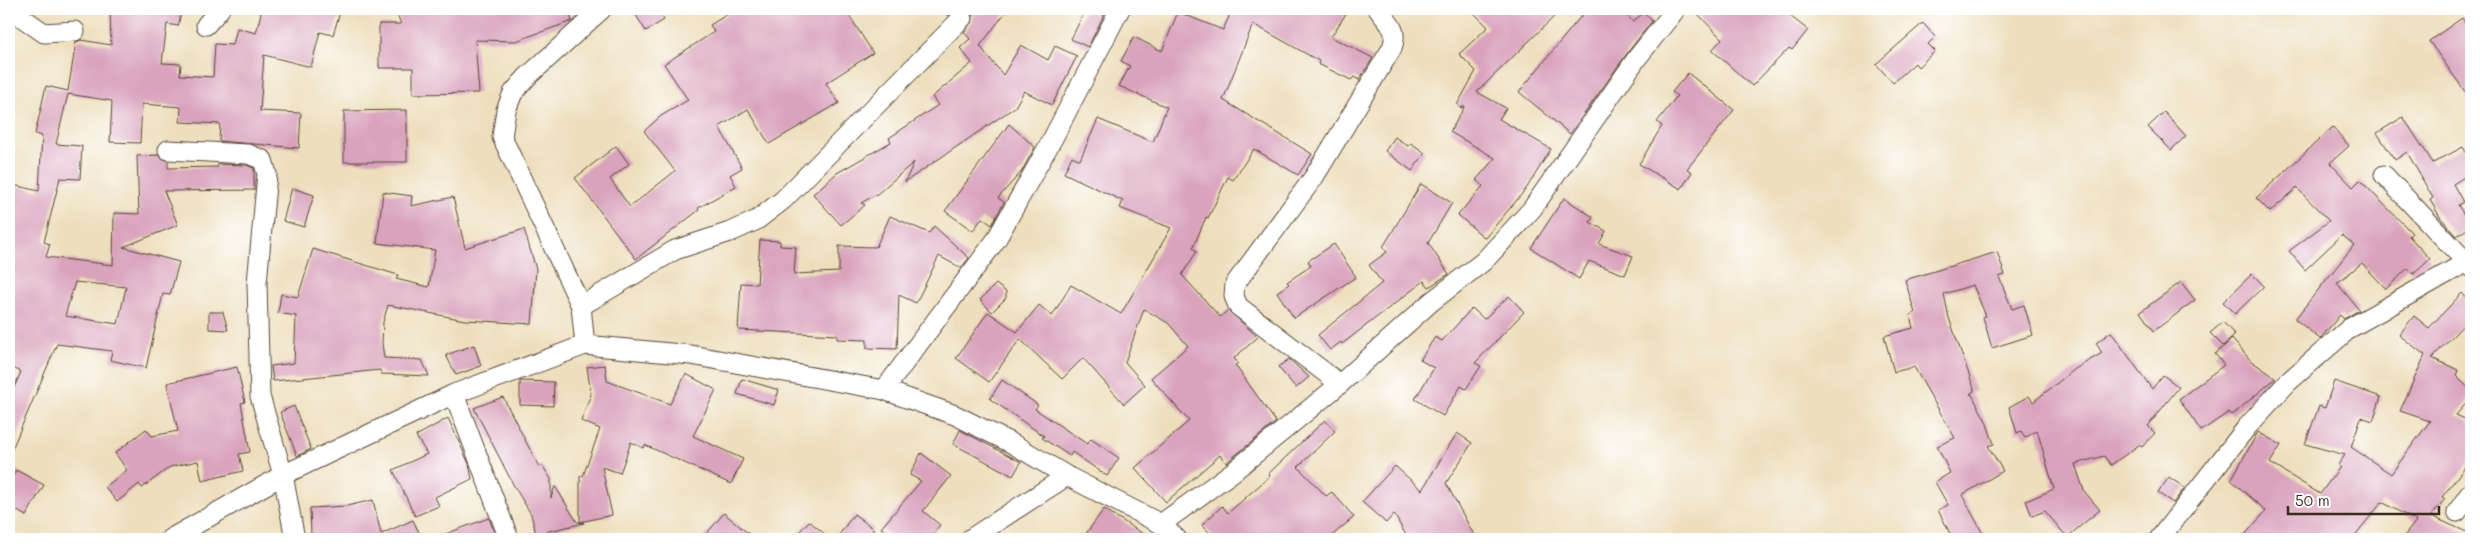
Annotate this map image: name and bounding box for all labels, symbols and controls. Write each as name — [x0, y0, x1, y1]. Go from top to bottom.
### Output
scale bar — [2288, 483, 2439, 515]
text: 50 m — [2295, 490, 2330, 510]

